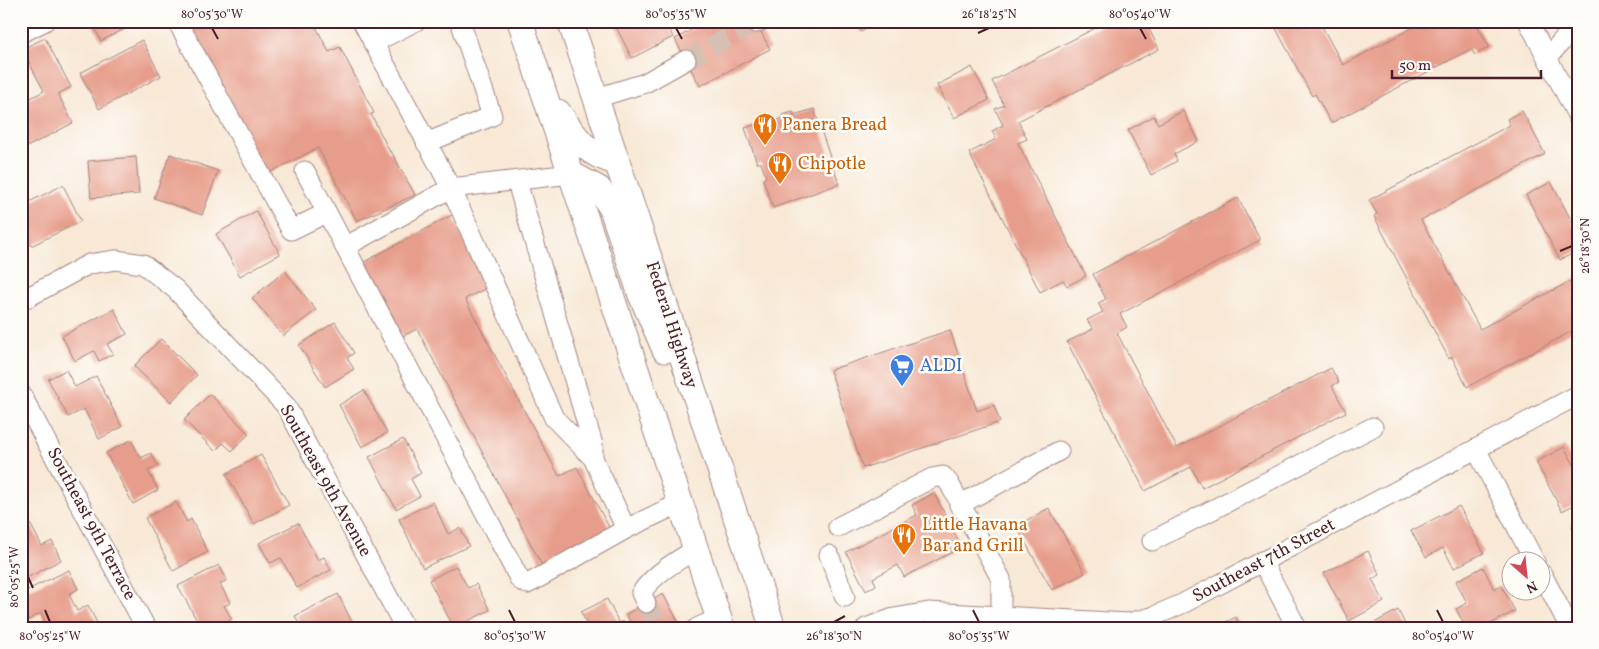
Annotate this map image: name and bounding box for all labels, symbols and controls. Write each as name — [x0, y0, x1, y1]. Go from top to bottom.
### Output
text: 80°05'30"W — [181, 7, 243, 23]
text: 80°05'35"W — [645, 7, 707, 23]
text: 26°18'25"N — [961, 7, 1017, 23]
text: 80°05'40"W — [1109, 7, 1171, 23]
scale bar — [1392, 48, 1540, 80]
text: 50 m — [1399, 56, 1431, 77]
restaurant icon: Panera Bread — [752, 112, 778, 146]
place label: Panera Bread — [782, 113, 887, 138]
restaurant icon: Chipotle — [767, 151, 793, 185]
place label: Chipotle — [798, 152, 866, 177]
text: 26°18'30"N — [1578, 218, 1594, 274]
street label: Federal Highway — [639, 258, 703, 392]
supermarket icon: ALDI — [889, 353, 915, 387]
place label: ALDI — [920, 354, 962, 379]
street label: Southeast 9th Avenue — [273, 400, 377, 562]
street label: Southeast 9th Terrace — [40, 443, 142, 605]
place label: Little Havana Bar and Grill — [922, 513, 1028, 559]
street label: Southeast 7th Street — [1188, 513, 1340, 609]
restaurant icon: Little Havana Bar and Grill — [891, 522, 917, 556]
text: 80°05'25"W — [7, 546, 23, 608]
north arrow — [1502, 552, 1552, 602]
text: N — [1522, 575, 1540, 597]
text: 80°05'25"W — [19, 629, 81, 645]
text: 80°05'30"W — [484, 629, 546, 645]
text: 26°18'30"N — [806, 629, 862, 645]
text: 80°05'35"W — [948, 629, 1010, 645]
text: 80°05'40"W — [1412, 629, 1474, 645]

